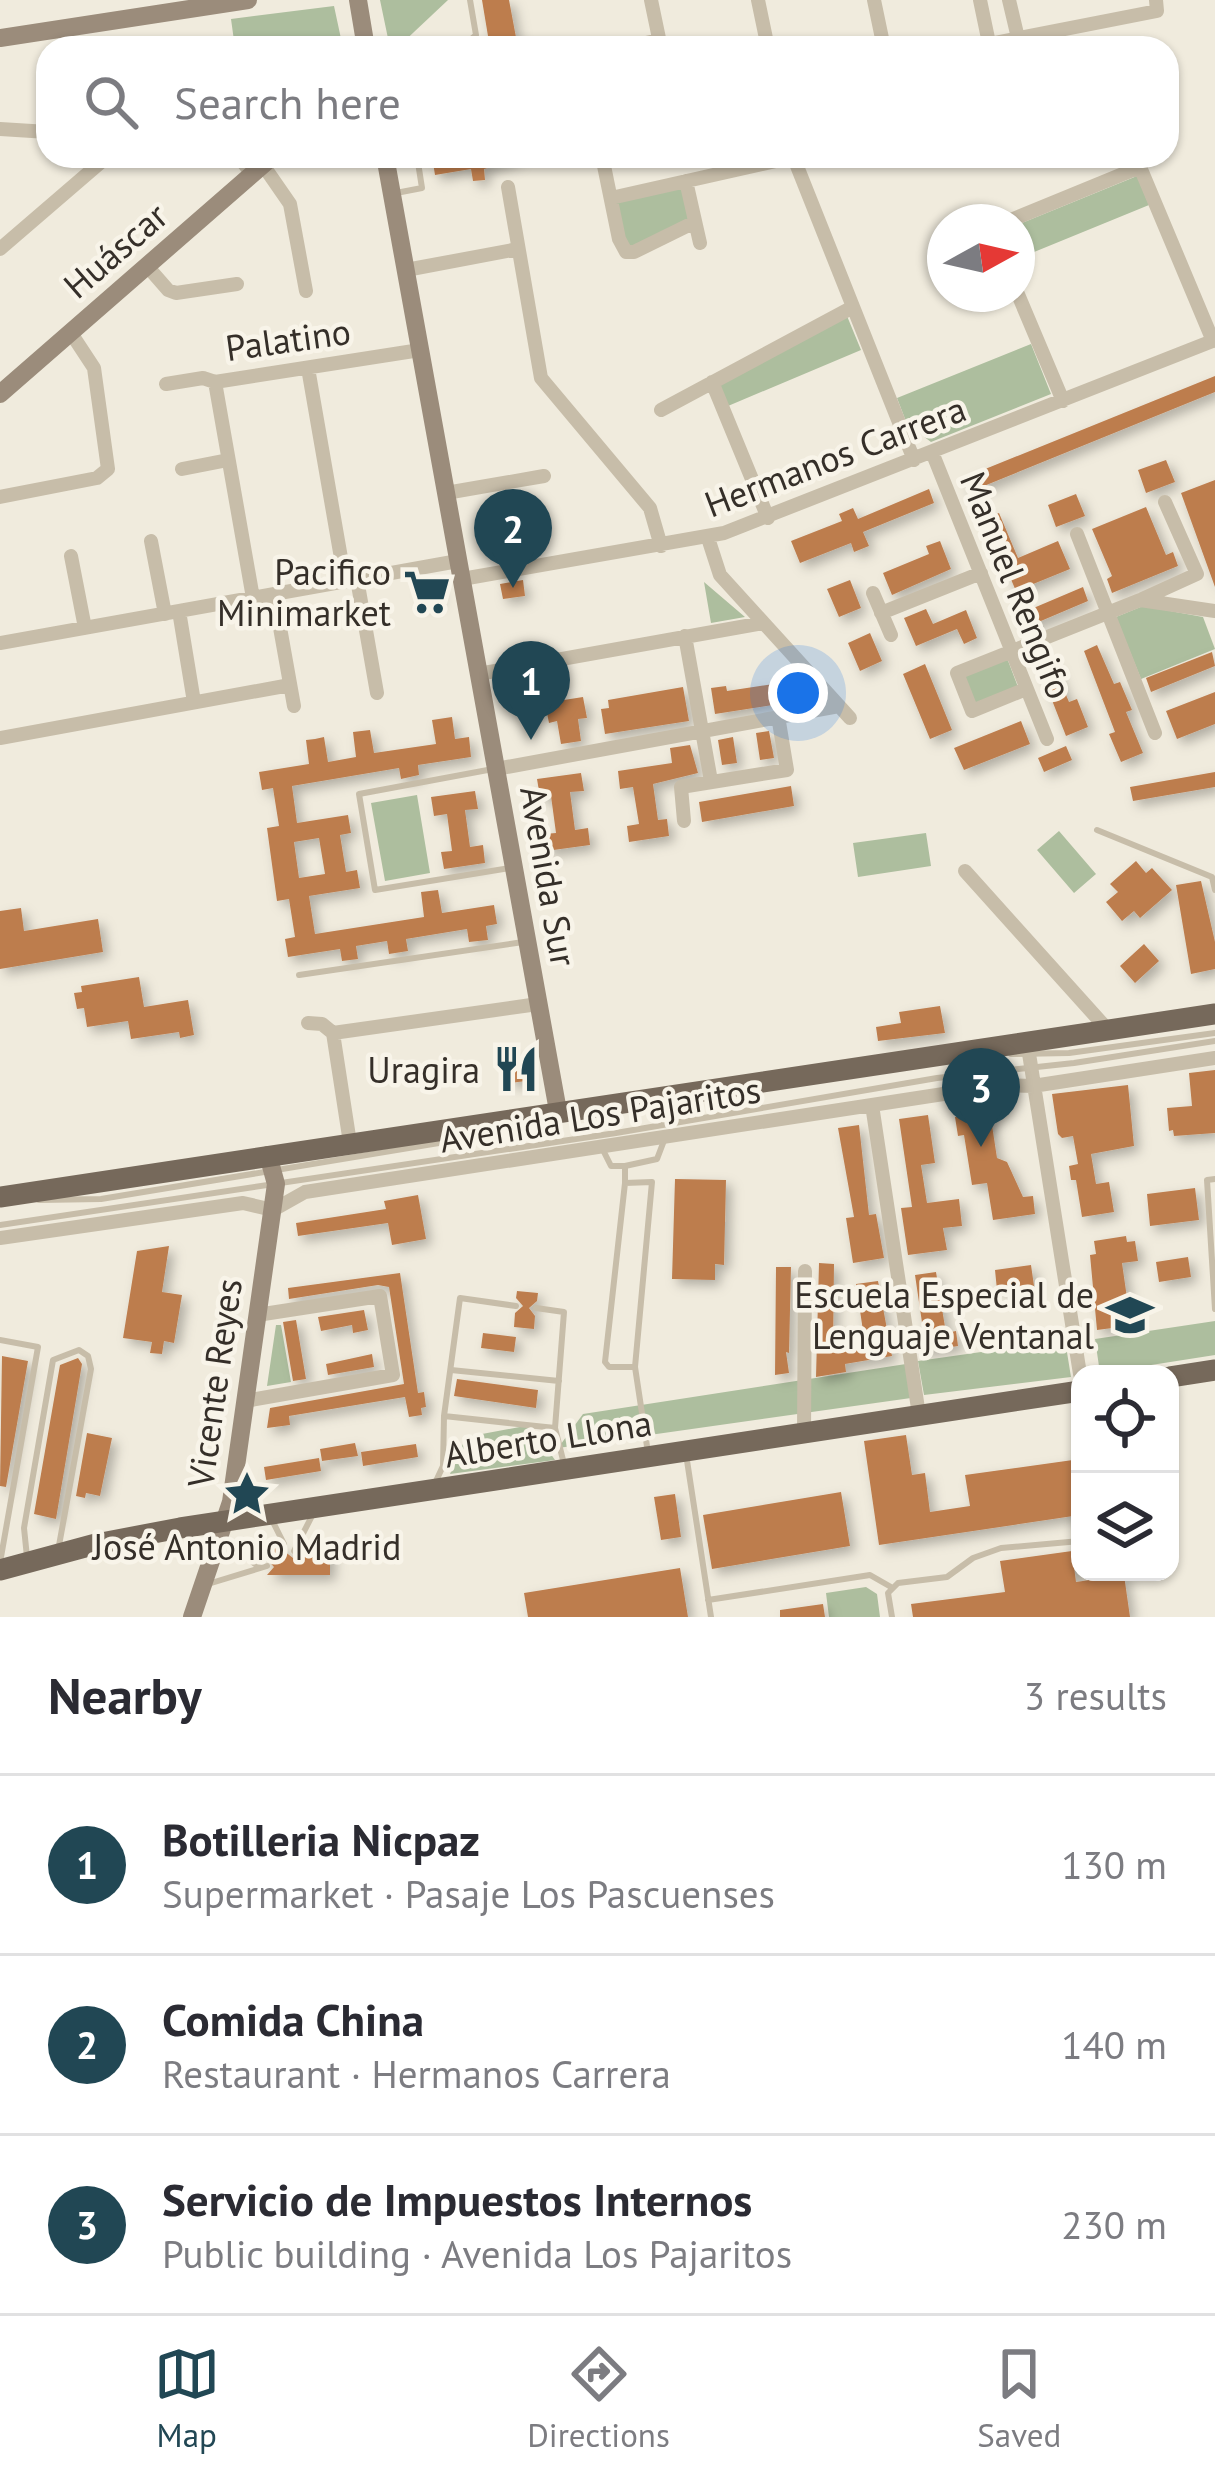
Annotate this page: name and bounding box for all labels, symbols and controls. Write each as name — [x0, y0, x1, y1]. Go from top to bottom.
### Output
search box — [36, 36, 1179, 168]
icon: search — [78, 69, 144, 135]
text: Search here — [174, 73, 401, 131]
street label: Huáscar — [53, 192, 177, 308]
north arrow — [927, 204, 1035, 312]
street label: Palatino — [222, 307, 354, 371]
street label: Hermanos Carrera — [698, 385, 972, 527]
street label: Manuel Rengifo — [950, 465, 1084, 705]
pin: 2 — [474, 489, 552, 588]
place label: Pacifico Minimarket — [217, 548, 391, 636]
supermarket icon: Pacifico Minimarket — [402, 567, 452, 617]
pin: 1 — [492, 641, 570, 740]
your location — [768, 663, 828, 723]
street label: Avenida Sur — [510, 782, 588, 970]
restaurant icon: Uragira — [491, 1044, 541, 1094]
place label: Uragira — [367, 1046, 480, 1093]
pin: 3 — [942, 1048, 1020, 1147]
street label: Avenida Los Pajaritos — [436, 1065, 764, 1163]
place label: Escuela Especial de Lenguaje Ventanal — [794, 1271, 1094, 1359]
street label: Vicente Reyes — [176, 1276, 252, 1491]
school or university icon: Escuela Especial de Lenguaje Ventanal — [1105, 1290, 1155, 1340]
map controls — [1071, 1365, 1179, 1581]
button: locate — [1071, 1365, 1179, 1473]
street label: Alberto Llona — [441, 1398, 655, 1478]
place icon: José Antonio Madrid — [222, 1469, 272, 1519]
button: layers — [1071, 1473, 1179, 1581]
place label: José Antonio Madrid — [91, 1523, 401, 1570]
text: Nearby — [48, 1662, 202, 1728]
text: 3 results — [1024, 1670, 1167, 1721]
text: Botilleria Nicpaz — [162, 1810, 480, 1868]
text: 1 — [76, 1839, 98, 1890]
text: 130 m — [1061, 1839, 1167, 1890]
text: Supermarket · Pasaje Los Pascuenses — [162, 1868, 775, 1919]
text: Comida China — [162, 1990, 424, 2048]
text: 2 — [76, 2019, 98, 2070]
text: 140 m — [1061, 2019, 1167, 2070]
text: Restaurant · Hermanos Carrera — [162, 2048, 671, 2099]
text: Servicio de Impuestos Internos — [162, 2170, 752, 2228]
text: 3 — [76, 2199, 98, 2250]
text: 230 m — [1061, 2199, 1167, 2250]
text: Public building · Avenida Los Pajaritos — [162, 2228, 792, 2279]
tab: Map — [154, 2341, 220, 2456]
tab: Directions — [527, 2341, 670, 2456]
tab: Saved — [977, 2341, 1061, 2456]

